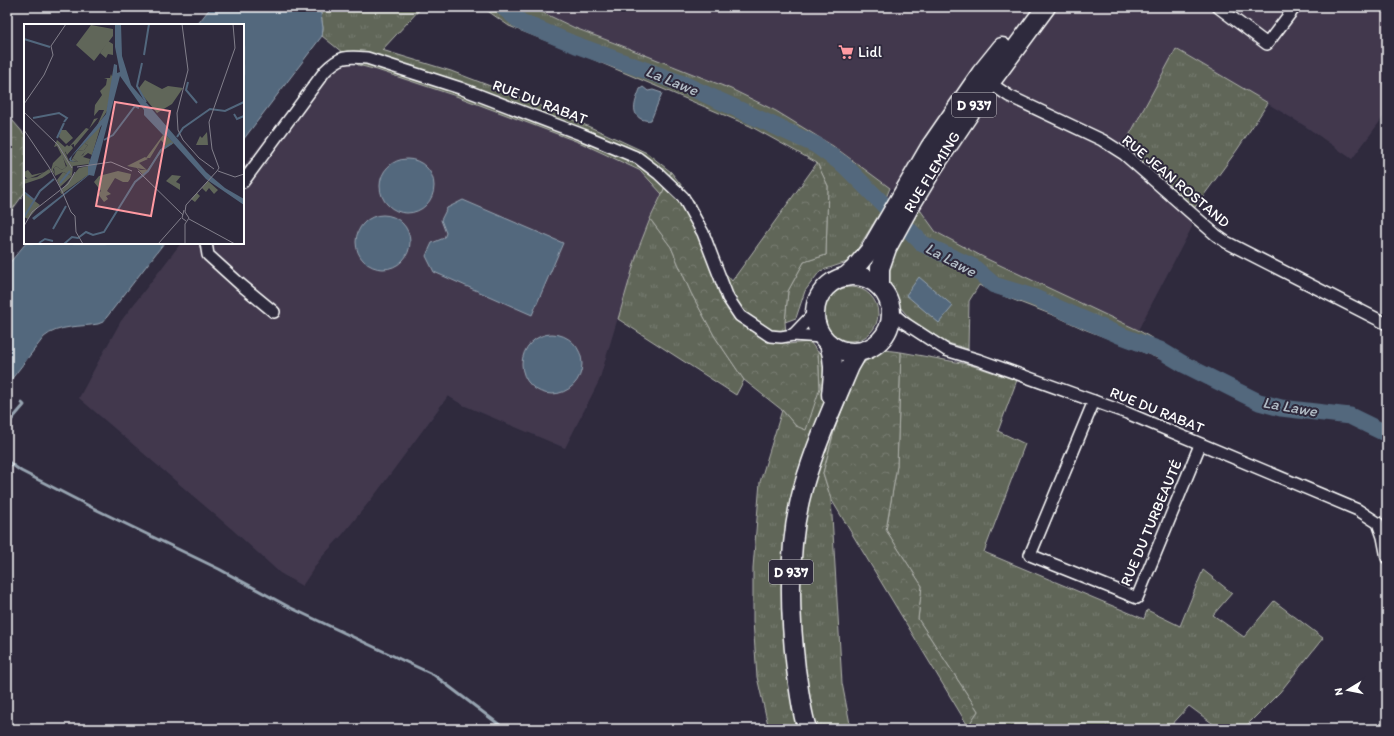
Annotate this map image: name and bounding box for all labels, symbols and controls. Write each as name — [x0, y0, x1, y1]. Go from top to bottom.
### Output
inset map — [24, 24, 244, 244]
supermarket icon: Lidl — [837, 43, 855, 61]
place label: Lidl — [858, 43, 883, 61]
water label: La Lawe — [643, 61, 702, 100]
street label: RUE DU RABAT — [490, 76, 591, 129]
road number: D 937 — [952, 93, 996, 117]
street label: RUE FLEMING — [900, 128, 964, 216]
street label: RUE JEAN ROSTAND — [1118, 131, 1234, 231]
water label: La Lawe — [922, 238, 980, 281]
street label: RUE DU RABAT — [1107, 383, 1207, 437]
water label: La Lawe — [1261, 392, 1320, 421]
street label: RUE DU TURBEAUTÉ — [1116, 457, 1186, 589]
road number: D 937 — [769, 560, 813, 584]
north arrow — [1328, 670, 1368, 710]
text: N — [1332, 687, 1346, 696]

